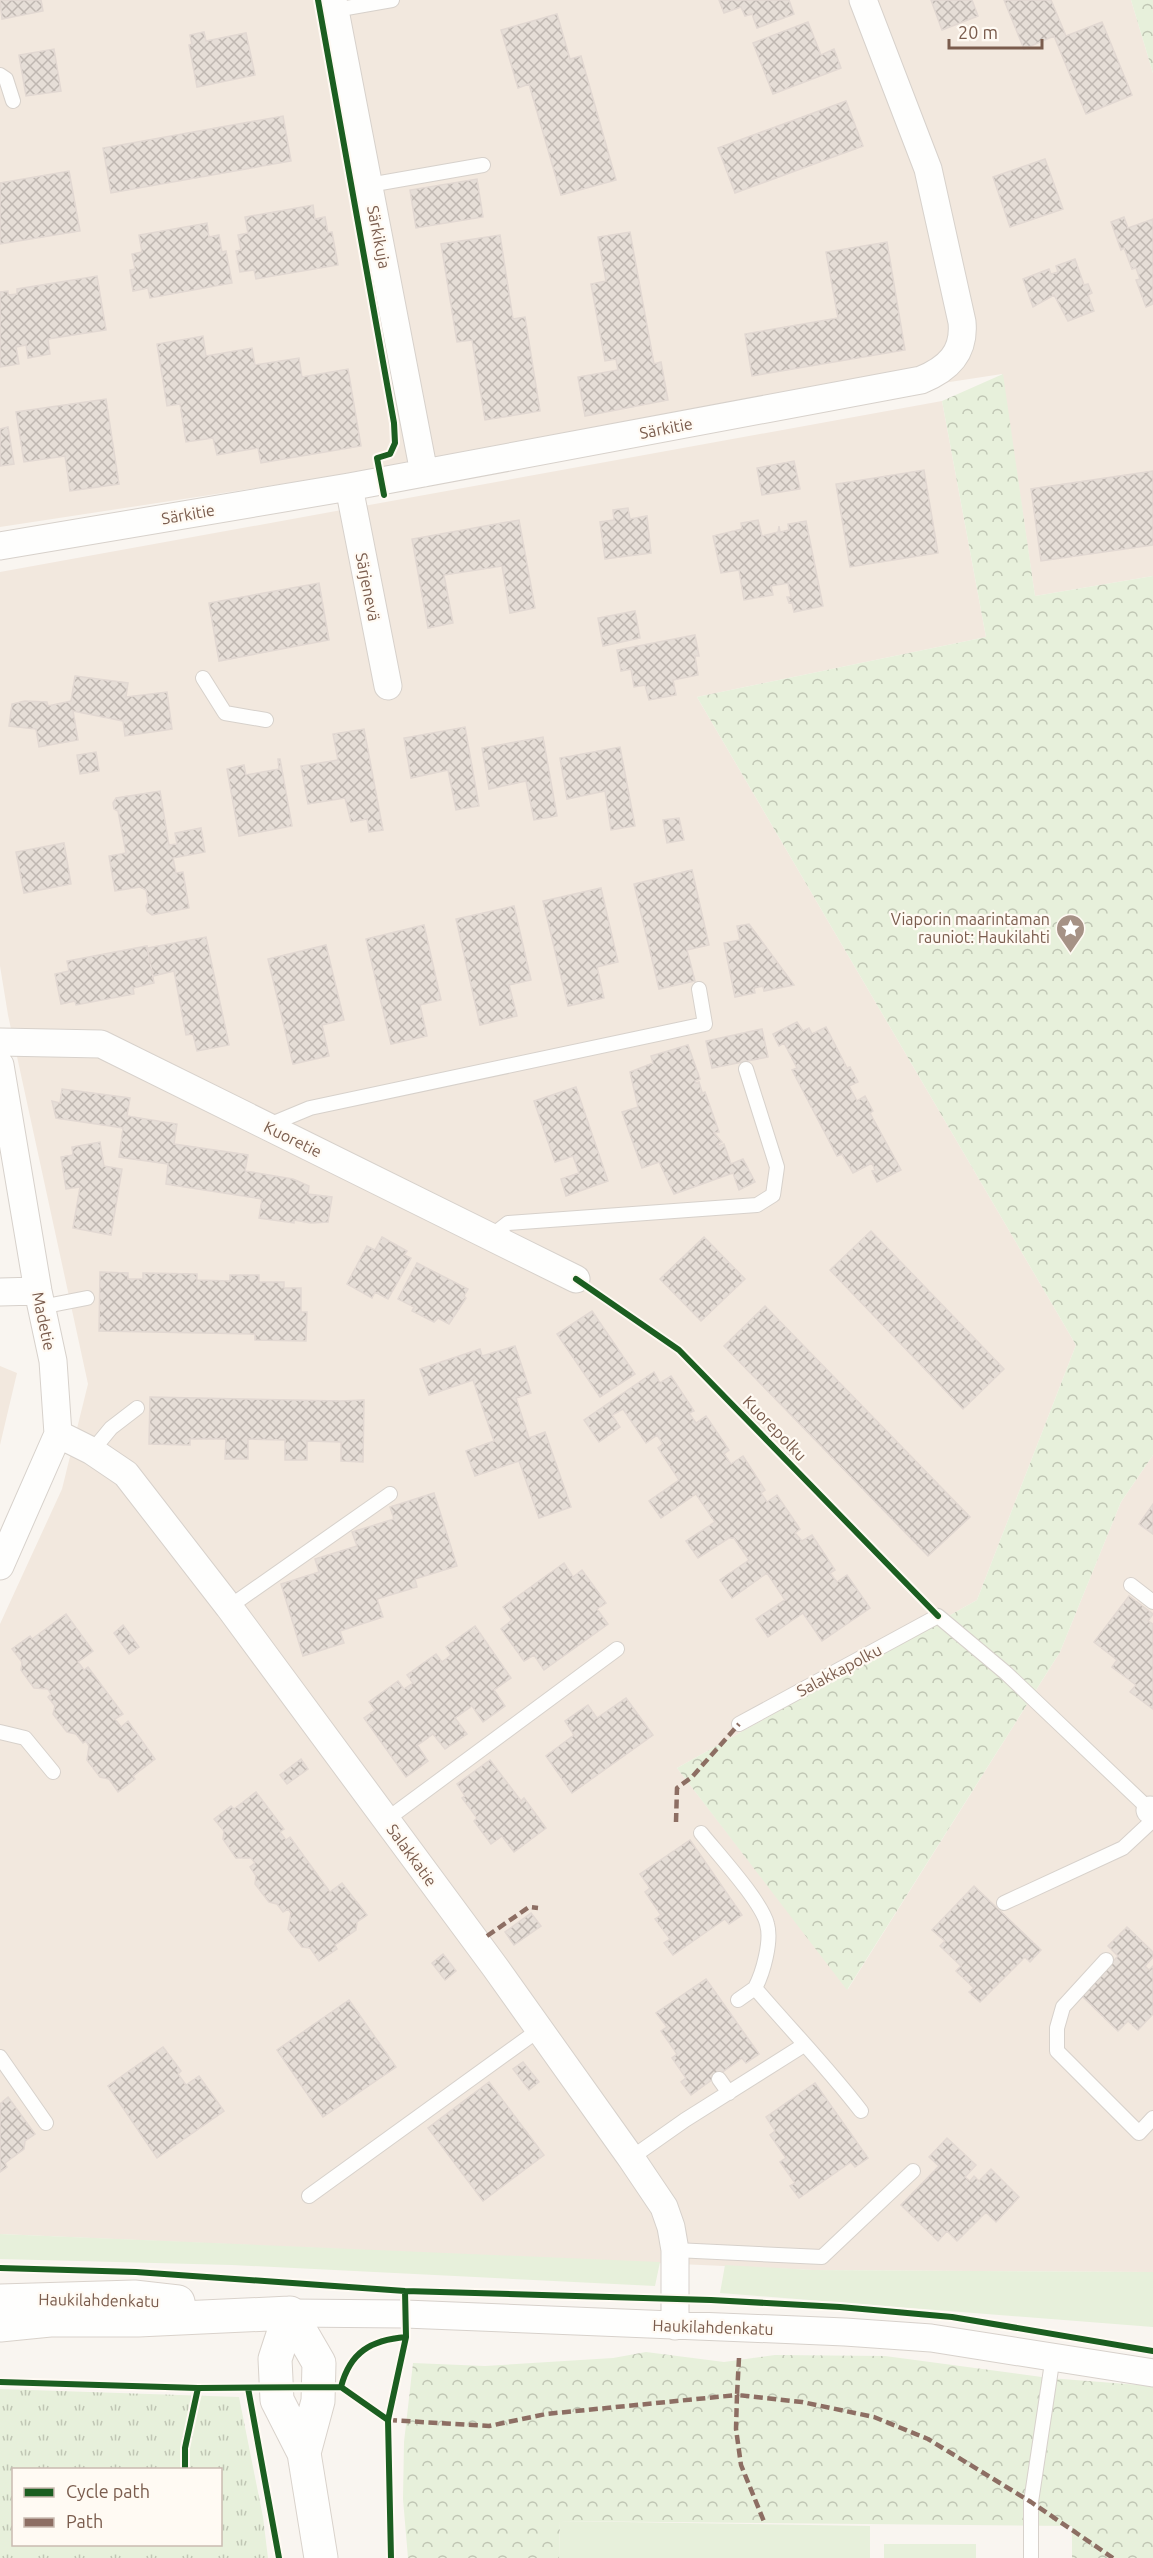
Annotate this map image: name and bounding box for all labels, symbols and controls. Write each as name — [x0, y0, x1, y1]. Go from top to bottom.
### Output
scale bar — [949, 12, 1042, 50]
text: 20 m — [958, 22, 998, 42]
street label: Särkikuja — [364, 204, 394, 270]
street label: Särkitie — [638, 414, 694, 442]
street label: Särkitie — [160, 500, 216, 528]
street label: Särjenevä — [353, 551, 383, 623]
place label: Viaporin maarintaman rauniot: Haukilahti — [891, 910, 1050, 946]
place icon: Viaporin maarintaman rauniot: Haukilahti — [1055, 912, 1087, 954]
street label: Kuoretie — [261, 1117, 325, 1161]
street label: Madetie — [29, 1290, 59, 1352]
street label: Kuorepolku — [740, 1392, 810, 1464]
street label: Salakkapolku — [793, 1640, 885, 1700]
street label: Salakkatie — [383, 1820, 441, 1890]
street label: Haukilahdenkatu — [38, 2290, 160, 2310]
street label: Haukilahdenkatu — [652, 2316, 774, 2338]
legend — [12, 2468, 222, 2546]
text: Cycle path — [66, 2481, 150, 2501]
text: Path — [66, 2511, 103, 2531]

